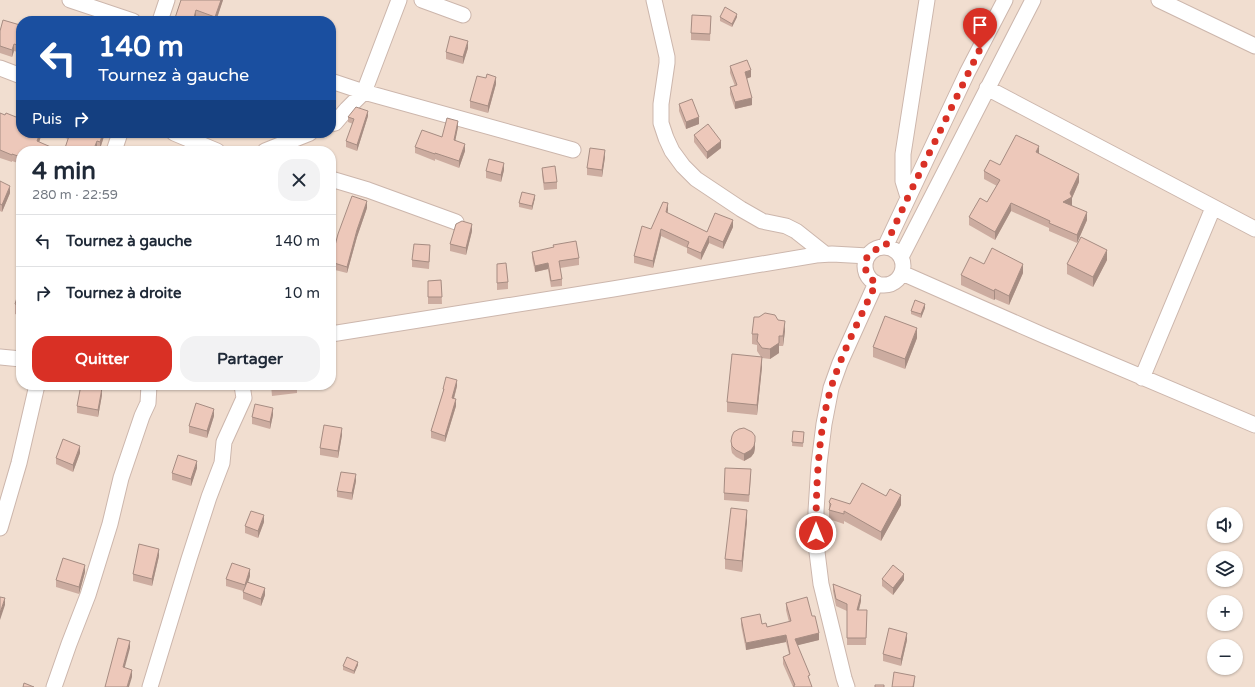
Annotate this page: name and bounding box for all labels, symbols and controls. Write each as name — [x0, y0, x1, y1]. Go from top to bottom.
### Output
pin — [963, 8, 997, 49]
icon: arrive — [969, 14, 991, 36]
text: 140 m — [98, 30, 184, 64]
icon: left — [32, 32, 84, 84]
text: Tournez à gauche — [98, 64, 249, 86]
icon: right — [70, 108, 92, 130]
text: Puis — [32, 110, 62, 128]
text: 4 min — [32, 157, 96, 186]
button: close — [278, 159, 320, 201]
text: 280 m · 22:59 — [32, 187, 118, 203]
icon: left — [32, 230, 54, 252]
text: Tournez à gauche — [66, 232, 192, 250]
text: 140 m — [274, 232, 320, 250]
icon: right — [32, 282, 54, 304]
text: Tournez à droite — [66, 284, 181, 302]
text: 10 m — [283, 284, 320, 302]
button: Quitter — [32, 336, 172, 382]
button: Partager — [180, 336, 320, 382]
map controls — [1207, 507, 1243, 675]
button: sound — [1207, 507, 1243, 543]
position arrow — [795, 512, 837, 554]
button: layers — [1207, 551, 1243, 587]
button: + — [1207, 595, 1243, 631]
button: − — [1207, 639, 1243, 675]

